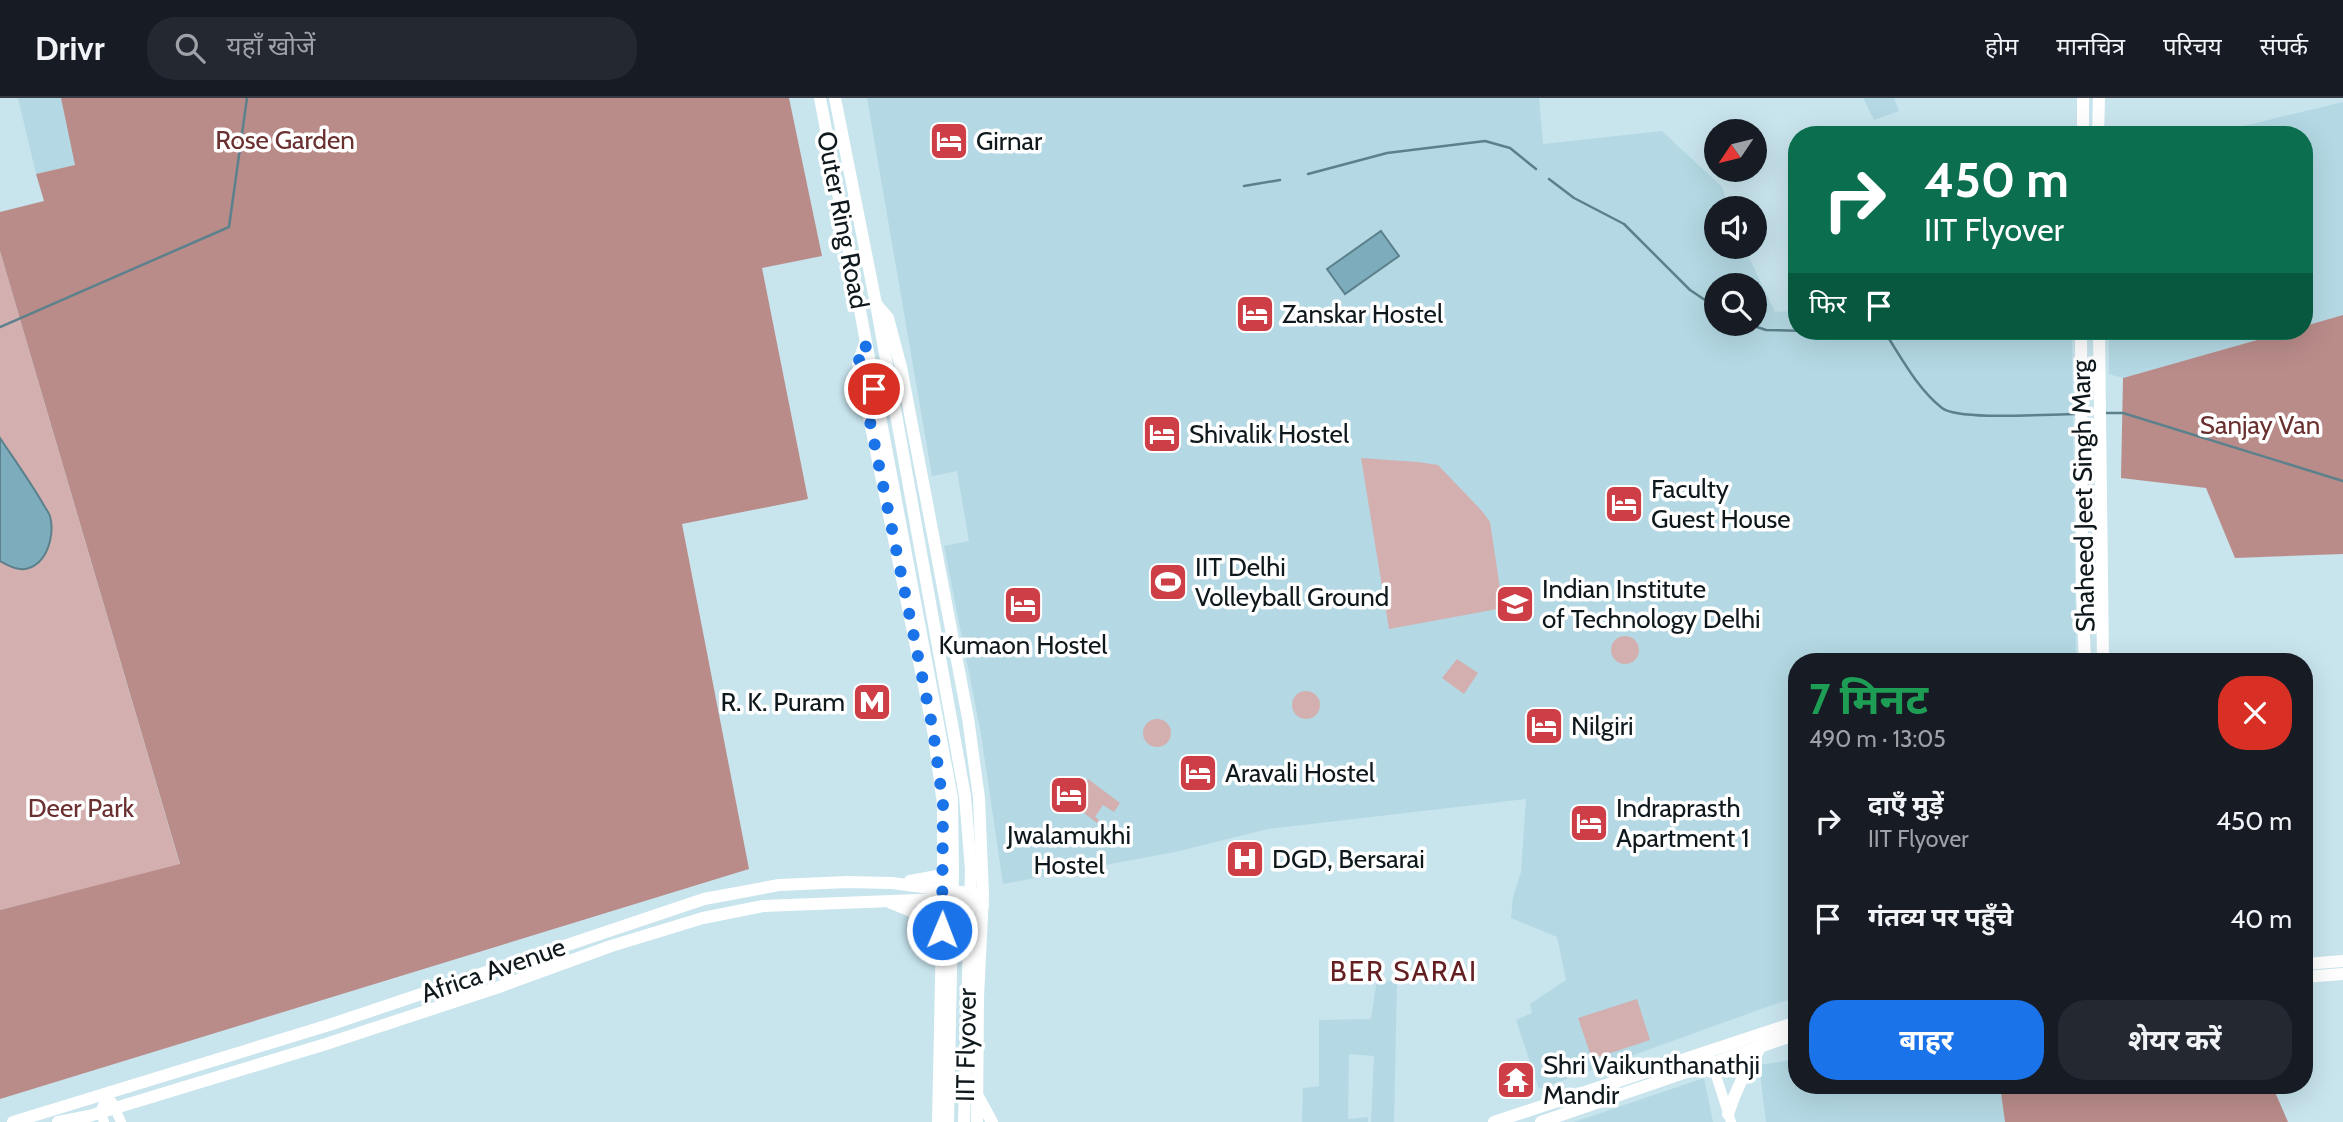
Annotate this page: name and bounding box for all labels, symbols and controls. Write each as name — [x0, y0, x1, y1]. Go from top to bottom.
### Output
search box — [147, 17, 637, 80]
text: Drivr — [35, 28, 105, 68]
icon: search — [171, 29, 209, 67]
text: यहाँ खोजें — [227, 30, 315, 62]
text: होम — [1985, 32, 2018, 61]
text: मानचित्र — [2056, 32, 2125, 61]
text: परिचय — [2163, 32, 2222, 61]
text: संपर्क — [2260, 32, 2308, 61]
north arrow — [1704, 119, 1768, 182]
map controls — [1704, 119, 1767, 336]
hotel icon: Girnar — [928, 120, 970, 162]
park label: Rose Garden — [215, 124, 355, 156]
place label: Girnar — [976, 125, 1043, 157]
street label: Outer Ring Road — [810, 128, 876, 312]
text: 450 m — [1924, 150, 2069, 209]
icon: right — [1809, 154, 1900, 245]
button: sound — [1704, 196, 1767, 259]
text: IIT Flyover — [1924, 210, 2064, 249]
button: search — [1704, 273, 1767, 336]
icon: arrive — [1860, 287, 1898, 325]
text: फिर — [1809, 288, 1846, 320]
hotel icon: Zanskar Hostel — [1234, 293, 1276, 335]
place label: Zanskar Hostel — [1282, 298, 1443, 330]
street label: Shaheed Jeet Singh Marg — [2065, 358, 2101, 633]
pin — [844, 359, 904, 419]
icon: arrive — [855, 370, 893, 408]
park label: Sanjay Van — [2200, 409, 2320, 441]
hotel icon: Shivalik Hostel — [1141, 413, 1183, 455]
place label: Shivalik Hostel — [1189, 418, 1349, 450]
place label: Faculty Guest House — [1651, 473, 1791, 535]
hotel icon: Faculty Guest House — [1603, 483, 1645, 525]
place label: IIT Delhi Volleyball Ground — [1195, 551, 1389, 613]
sports icon: IIT Delhi Volleyball Ground — [1147, 561, 1189, 603]
place label: Indian Institute of Technology Delhi — [1542, 573, 1761, 635]
school or university icon: Indian Institute of Technology Delhi — [1494, 583, 1536, 625]
hotel icon: Kumaon Hostel — [1002, 584, 1044, 626]
place label: Kumaon Hostel — [939, 629, 1107, 661]
text: 7 मिनट — [1809, 673, 1928, 725]
button: close — [2218, 676, 2292, 750]
metro station icon: R. K. Puram — [851, 681, 893, 723]
place label: R. K. Puram — [720, 686, 845, 718]
hotel icon: Nilgiri — [1523, 705, 1565, 747]
place label: Nilgiri — [1571, 710, 1633, 742]
text: 490 m · 13:05 — [1809, 725, 1946, 753]
hotel icon: Aravali Hostel — [1177, 752, 1219, 794]
place label: Aravali Hostel — [1225, 757, 1375, 789]
hotel icon: Jwalamukhi Hostel — [1048, 774, 1090, 816]
text: दाएँ मुड़ें — [1868, 789, 1944, 821]
park label: Deer Park — [28, 792, 134, 824]
place label: Indraprasth Apartment 1 — [1616, 792, 1749, 854]
hotel icon: Indraprasth Apartment 1 — [1568, 802, 1610, 844]
icon: right — [1809, 802, 1847, 840]
text: 450 m — [2216, 805, 2292, 837]
place label: Jwalamukhi Hostel — [1006, 819, 1131, 881]
text: IIT Flyover — [1868, 825, 1968, 853]
hospital icon: DGD, Bersarai — [1224, 838, 1266, 880]
place label: DGD, Bersarai — [1272, 843, 1425, 875]
position arrow — [905, 893, 979, 967]
icon: arrive — [1809, 900, 1847, 938]
text: गंतव्य पर पहुँचे — [1868, 901, 2013, 933]
text: 40 m — [2230, 903, 2292, 935]
street label: Africa Avenue — [417, 930, 569, 1010]
district label: BER SARAI — [1330, 954, 1478, 988]
street label: IIT Flyover — [949, 987, 983, 1102]
button: बाहर — [1809, 1000, 2044, 1080]
button: शेयर करें — [2058, 1000, 2292, 1080]
place label: Shri Vaikunthanathji Mandir — [1543, 1049, 1760, 1111]
temple icon: Shri Vaikunthanathji Mandir — [1495, 1059, 1537, 1101]

